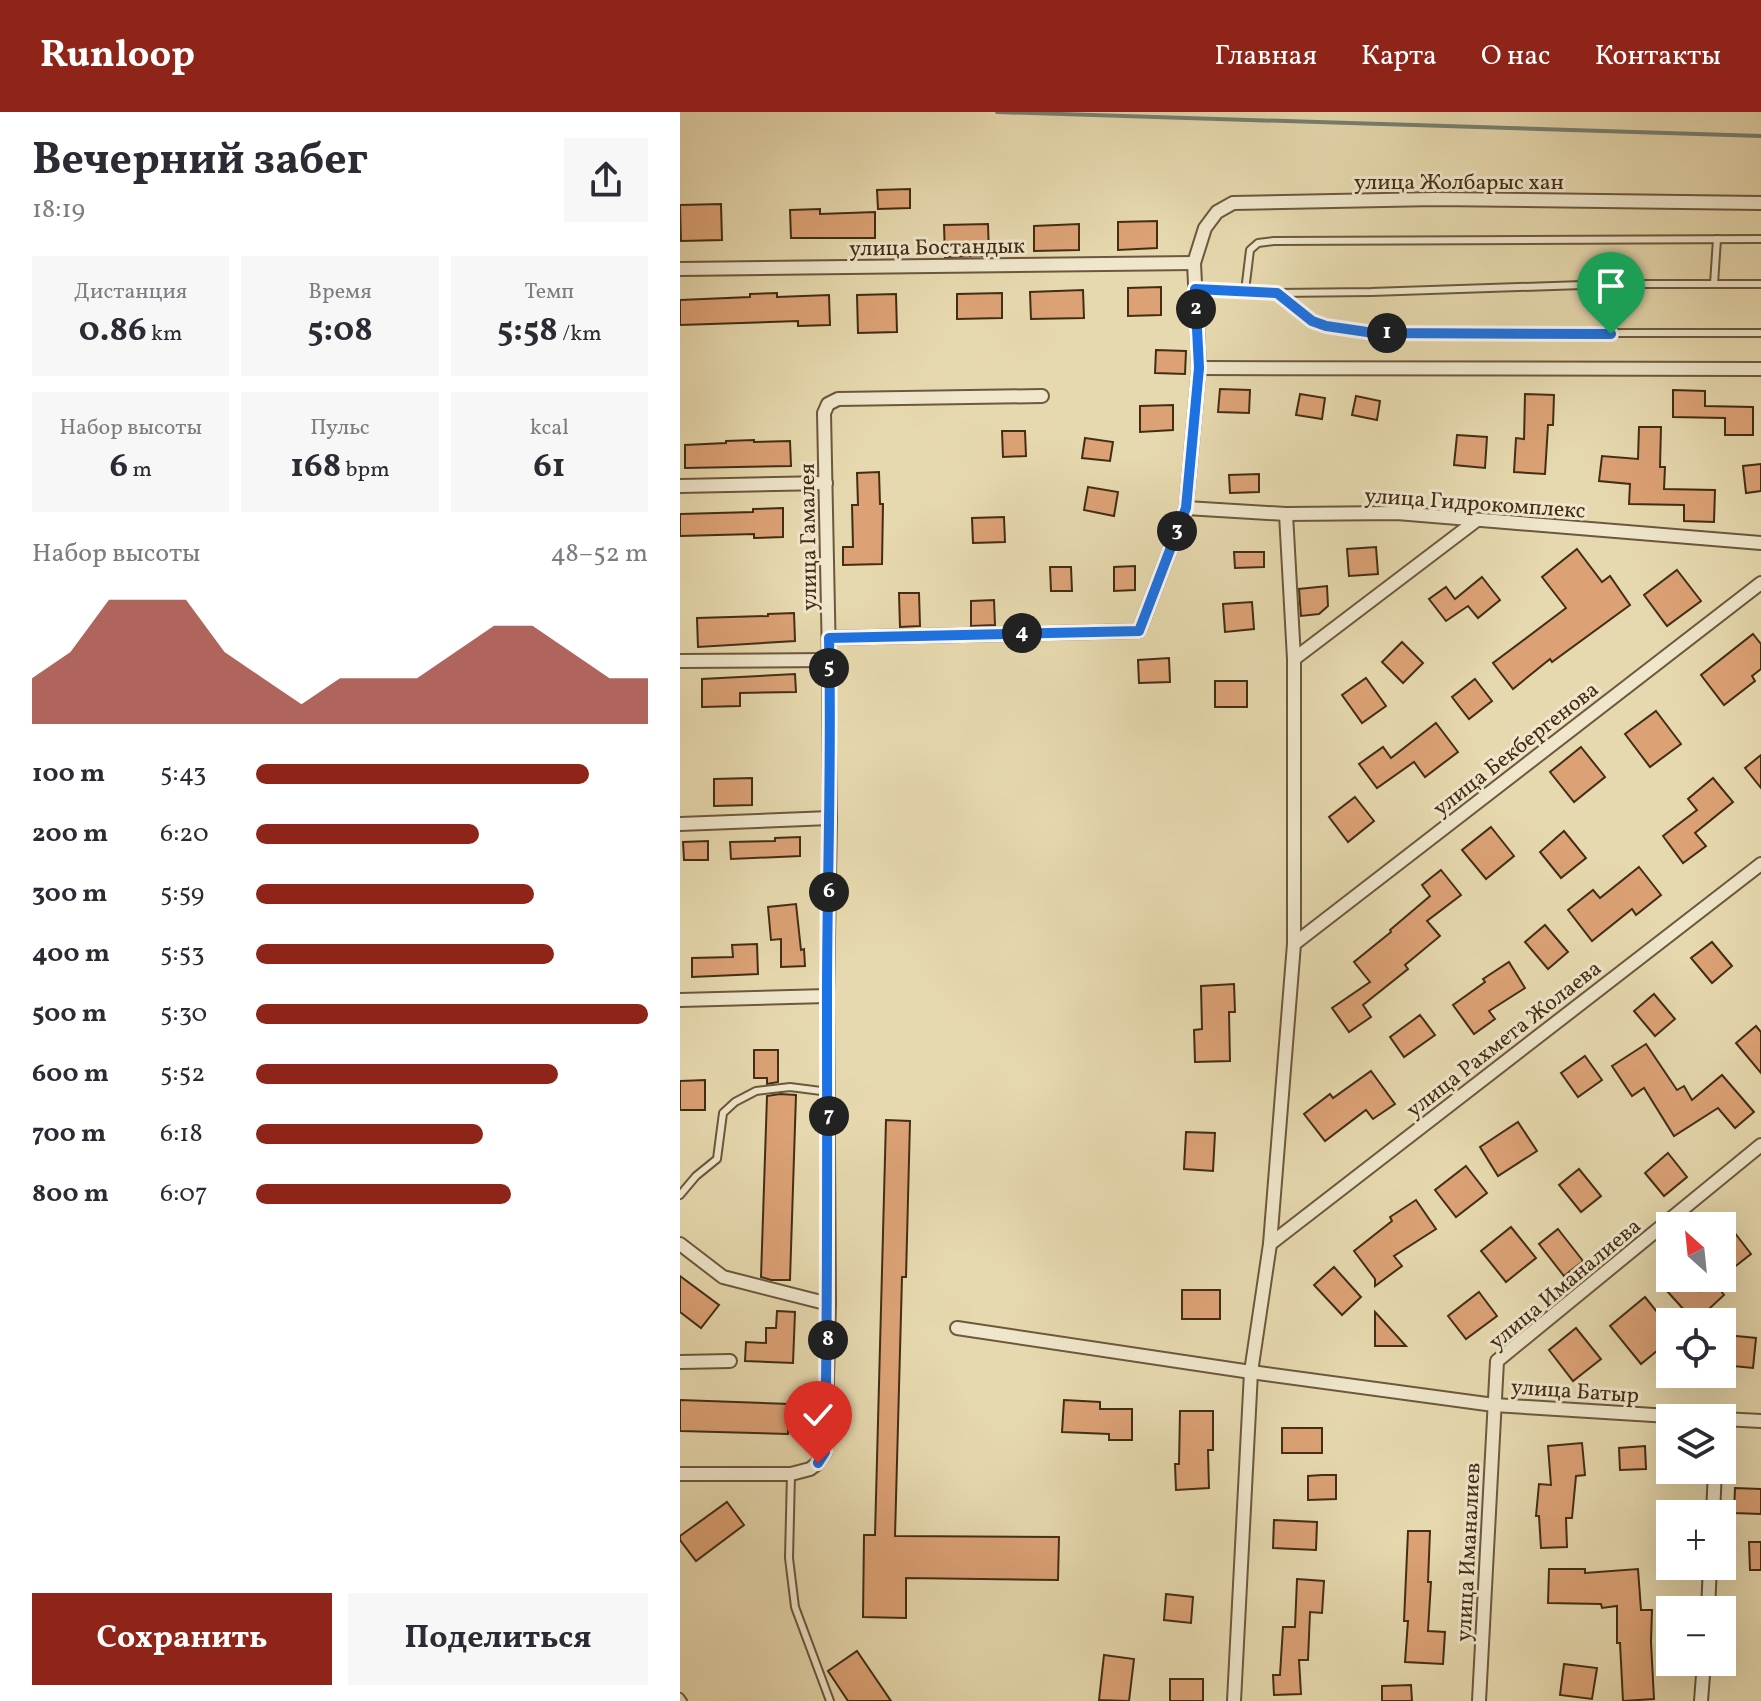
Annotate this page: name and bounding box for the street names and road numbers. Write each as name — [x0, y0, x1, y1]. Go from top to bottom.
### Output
street label: улица Жолбарыс хан — [1354, 168, 1564, 199]
street label: улица Бостандык — [849, 231, 1026, 266]
street label: улица Гамалея — [793, 463, 826, 611]
street label: улица Гидрокомплекс — [1363, 481, 1587, 528]
street label: улица Бекбергенова — [1427, 675, 1606, 825]
street label: улица Рахмета Жолаева — [1400, 954, 1609, 1126]
street label: улица Иманалиева — [1483, 1212, 1649, 1358]
street label: улица Батыр — [1510, 1373, 1640, 1412]
street label: улица Иманалиев — [1449, 1462, 1490, 1643]

